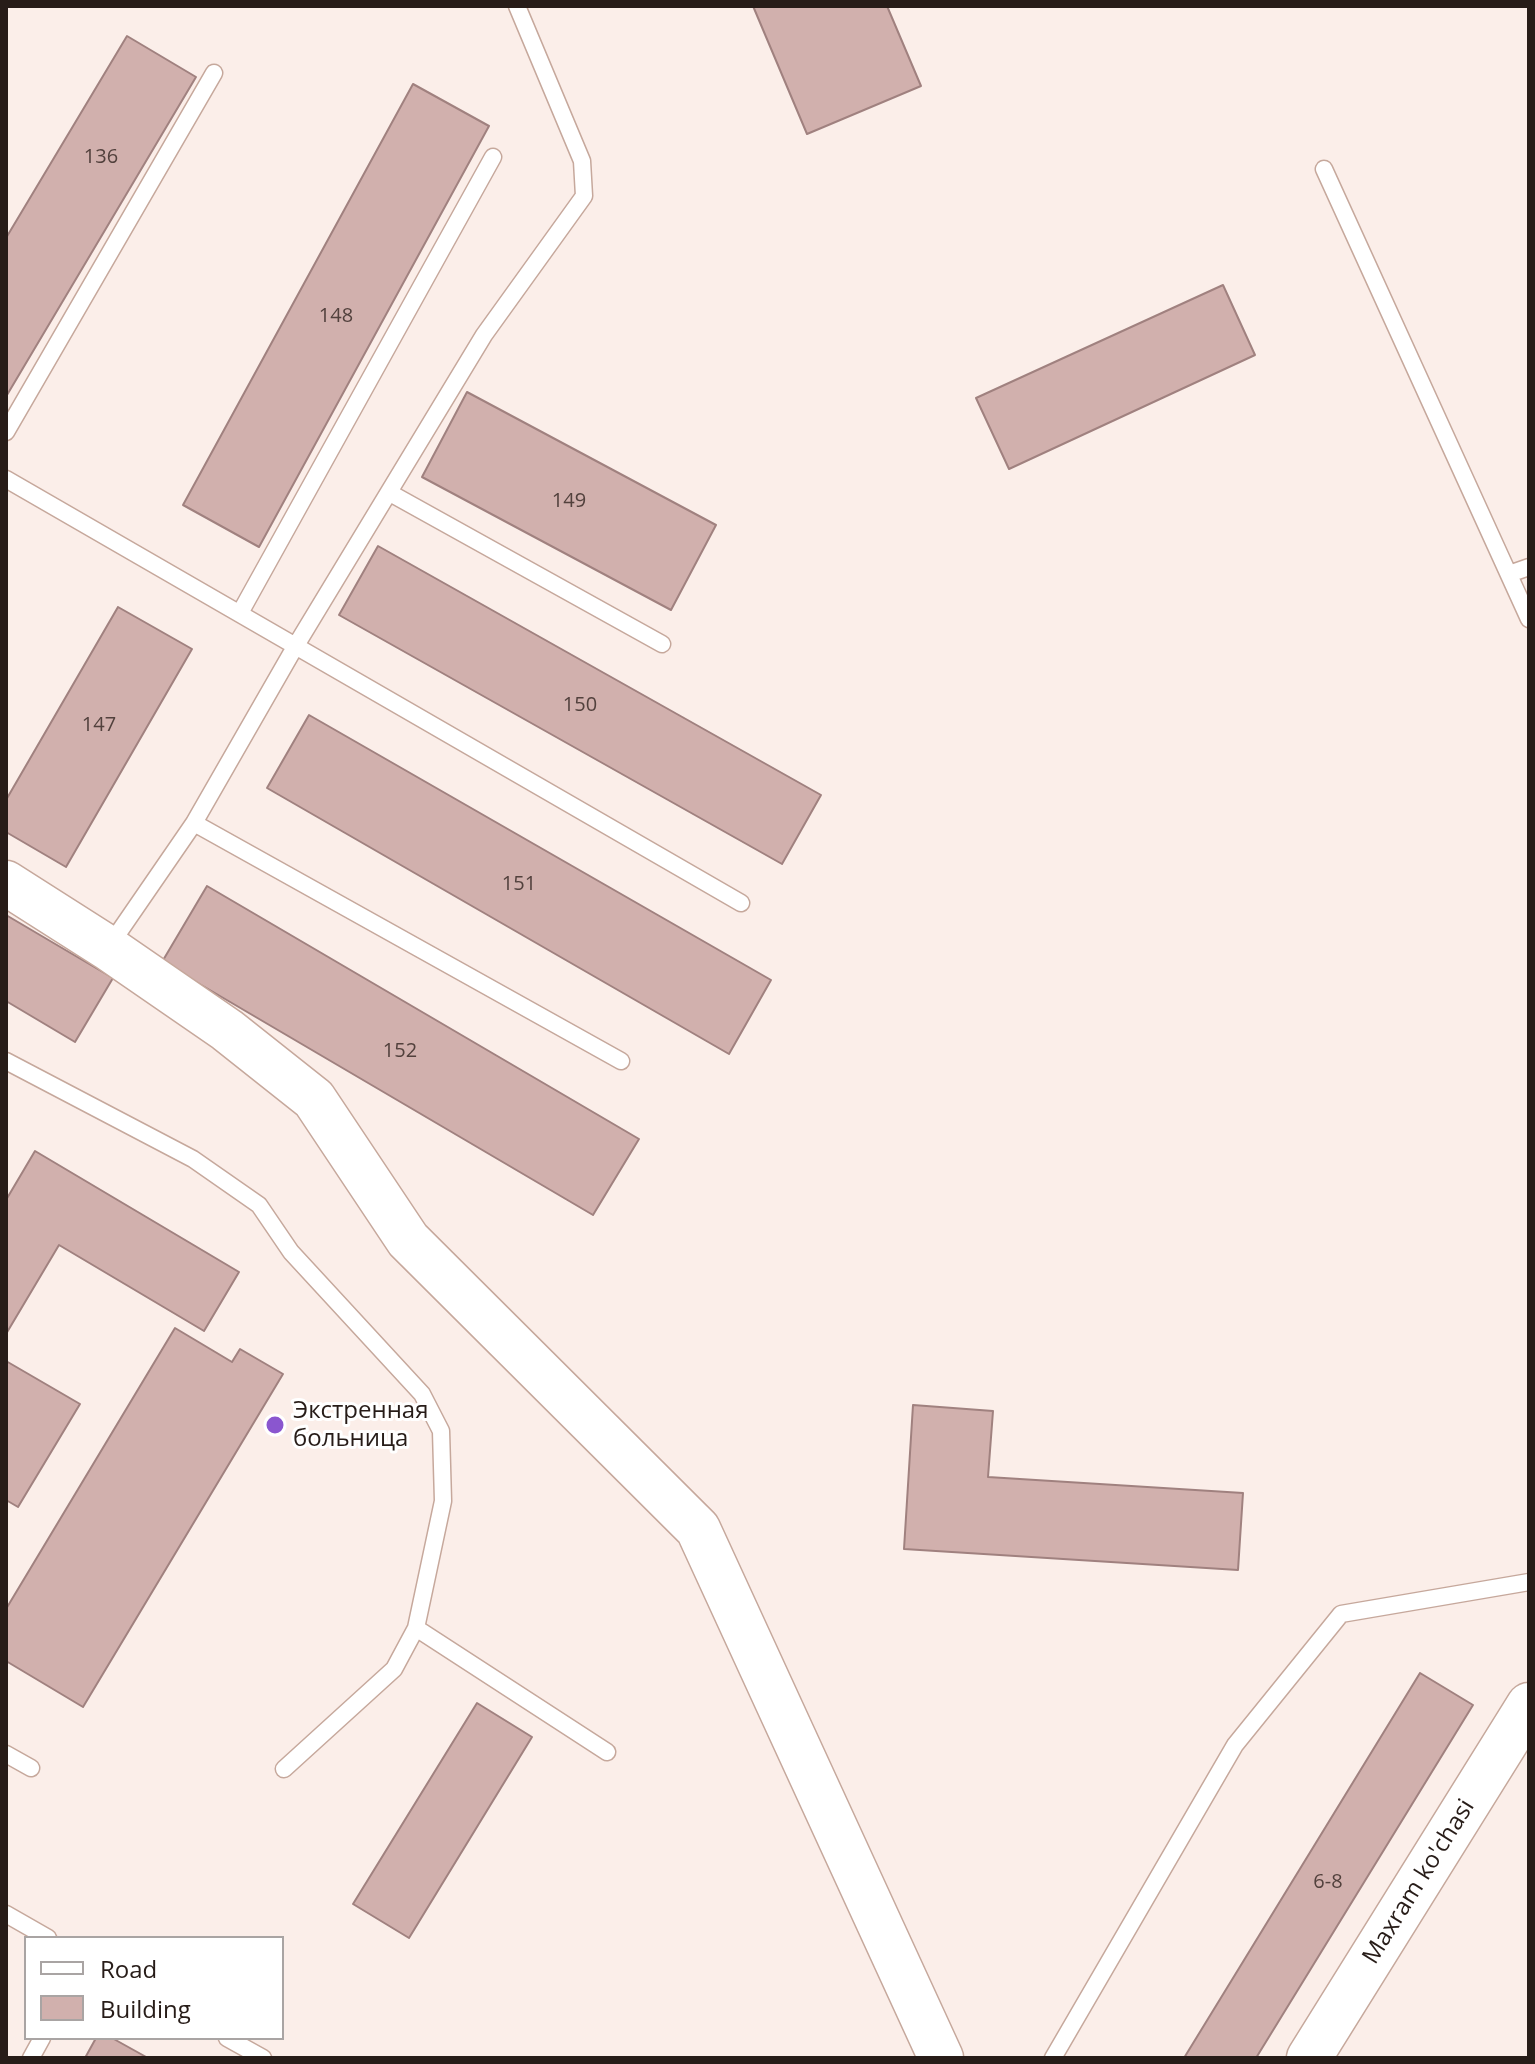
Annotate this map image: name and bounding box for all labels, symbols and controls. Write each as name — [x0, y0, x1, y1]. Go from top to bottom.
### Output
house number: 136 — [84, 145, 118, 169]
house number: 148 — [319, 304, 353, 328]
house number: 149 — [552, 489, 586, 513]
house number: 150 — [563, 693, 597, 717]
house number: 147 — [82, 713, 116, 737]
house number: 151 — [502, 872, 536, 896]
house number: 152 — [383, 1039, 417, 1063]
place label: Экстренная больница — [293, 1397, 428, 1453]
marker: Экстренная больница — [264, 1414, 286, 1436]
street label: Maxram ko'chasi — [1357, 1794, 1481, 1970]
house number: 6-8 — [1313, 1870, 1343, 1894]
legend — [24, 1936, 284, 2040]
text: Road — [100, 1952, 157, 1985]
text: Building — [100, 1992, 191, 2025]

